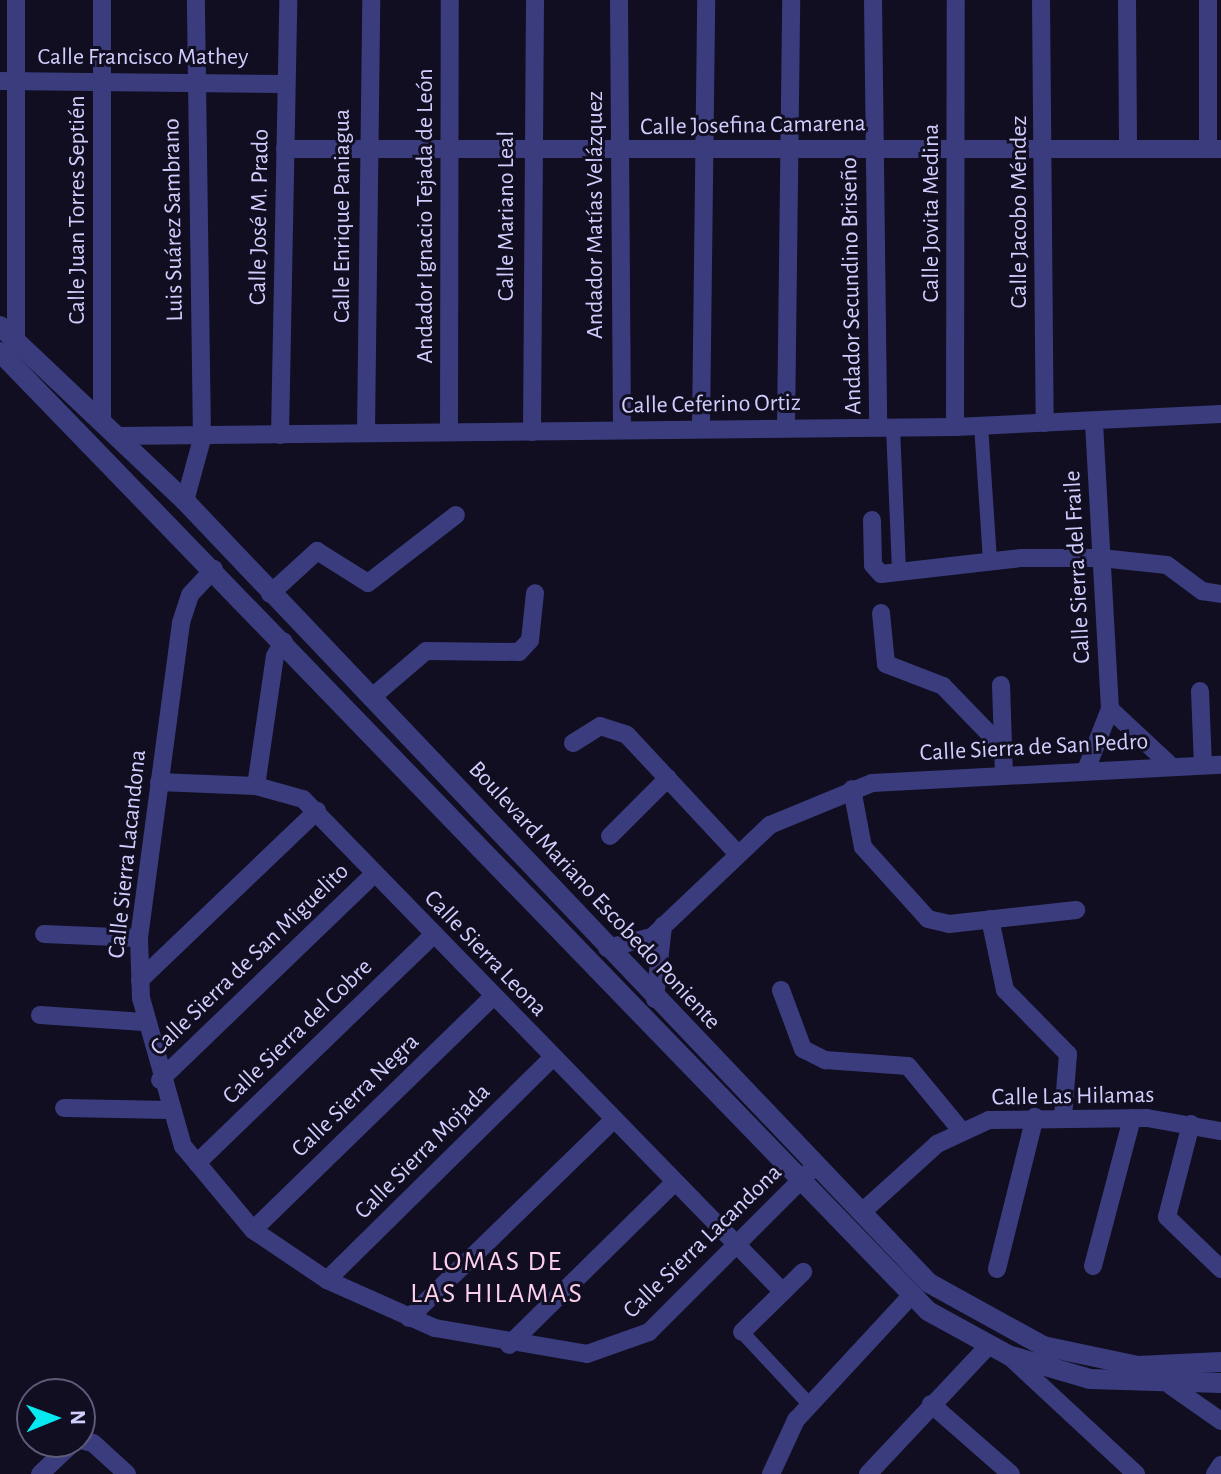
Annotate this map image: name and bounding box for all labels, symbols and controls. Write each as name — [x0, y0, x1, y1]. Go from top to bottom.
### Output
street label: Calle Francisco Mathey — [38, 44, 248, 72]
street label: Andador Ignacio Tejada de León — [412, 68, 440, 364]
street label: Andador Matías Velázquez — [582, 91, 610, 339]
street label: Calle Juan Torres Septién — [64, 95, 92, 325]
street label: Calle Enrique Paniagua — [329, 109, 357, 323]
street label: Calle Josefina Camarena — [640, 110, 866, 142]
street label: Calle Jacobo Méndez — [1006, 116, 1034, 308]
street label: Luis Suárez Sambrano — [158, 118, 190, 322]
street label: Calle Jovita Medina — [918, 124, 946, 302]
street label: Calle José M. Prado — [244, 129, 276, 305]
street label: Calle Mariano Leal — [493, 131, 521, 301]
street label: Andador Secundino Briseño — [835, 157, 869, 415]
street label: Calle Ceferino Ortiz — [621, 389, 801, 421]
street label: Calle Sierra del Fraile — [1059, 470, 1097, 664]
street label: Calle Sierra de San Pedro — [919, 728, 1149, 768]
street label: Calle Sierra Lacandona — [103, 748, 153, 960]
street label: Boulevard Mariano Escobedo Poniente — [462, 756, 726, 1036]
street label: Calle Sierra de San Miguelito — [145, 858, 355, 1062]
street label: Calle Sierra Leona — [417, 885, 553, 1023]
street label: Calle Sierra del Cobre — [217, 953, 379, 1111]
street label: Calle Sierra Negra — [286, 1028, 426, 1164]
street label: Calle Sierra Mojada — [349, 1078, 497, 1226]
street label: Calle Las Hilamas — [991, 1081, 1155, 1113]
street label: Calle Sierra Lacandona — [618, 1159, 788, 1325]
district label: LOMAS DE LAS HILAMAS — [410, 1245, 584, 1311]
north arrow — [16, 1378, 96, 1458]
text: N — [67, 1410, 89, 1425]

